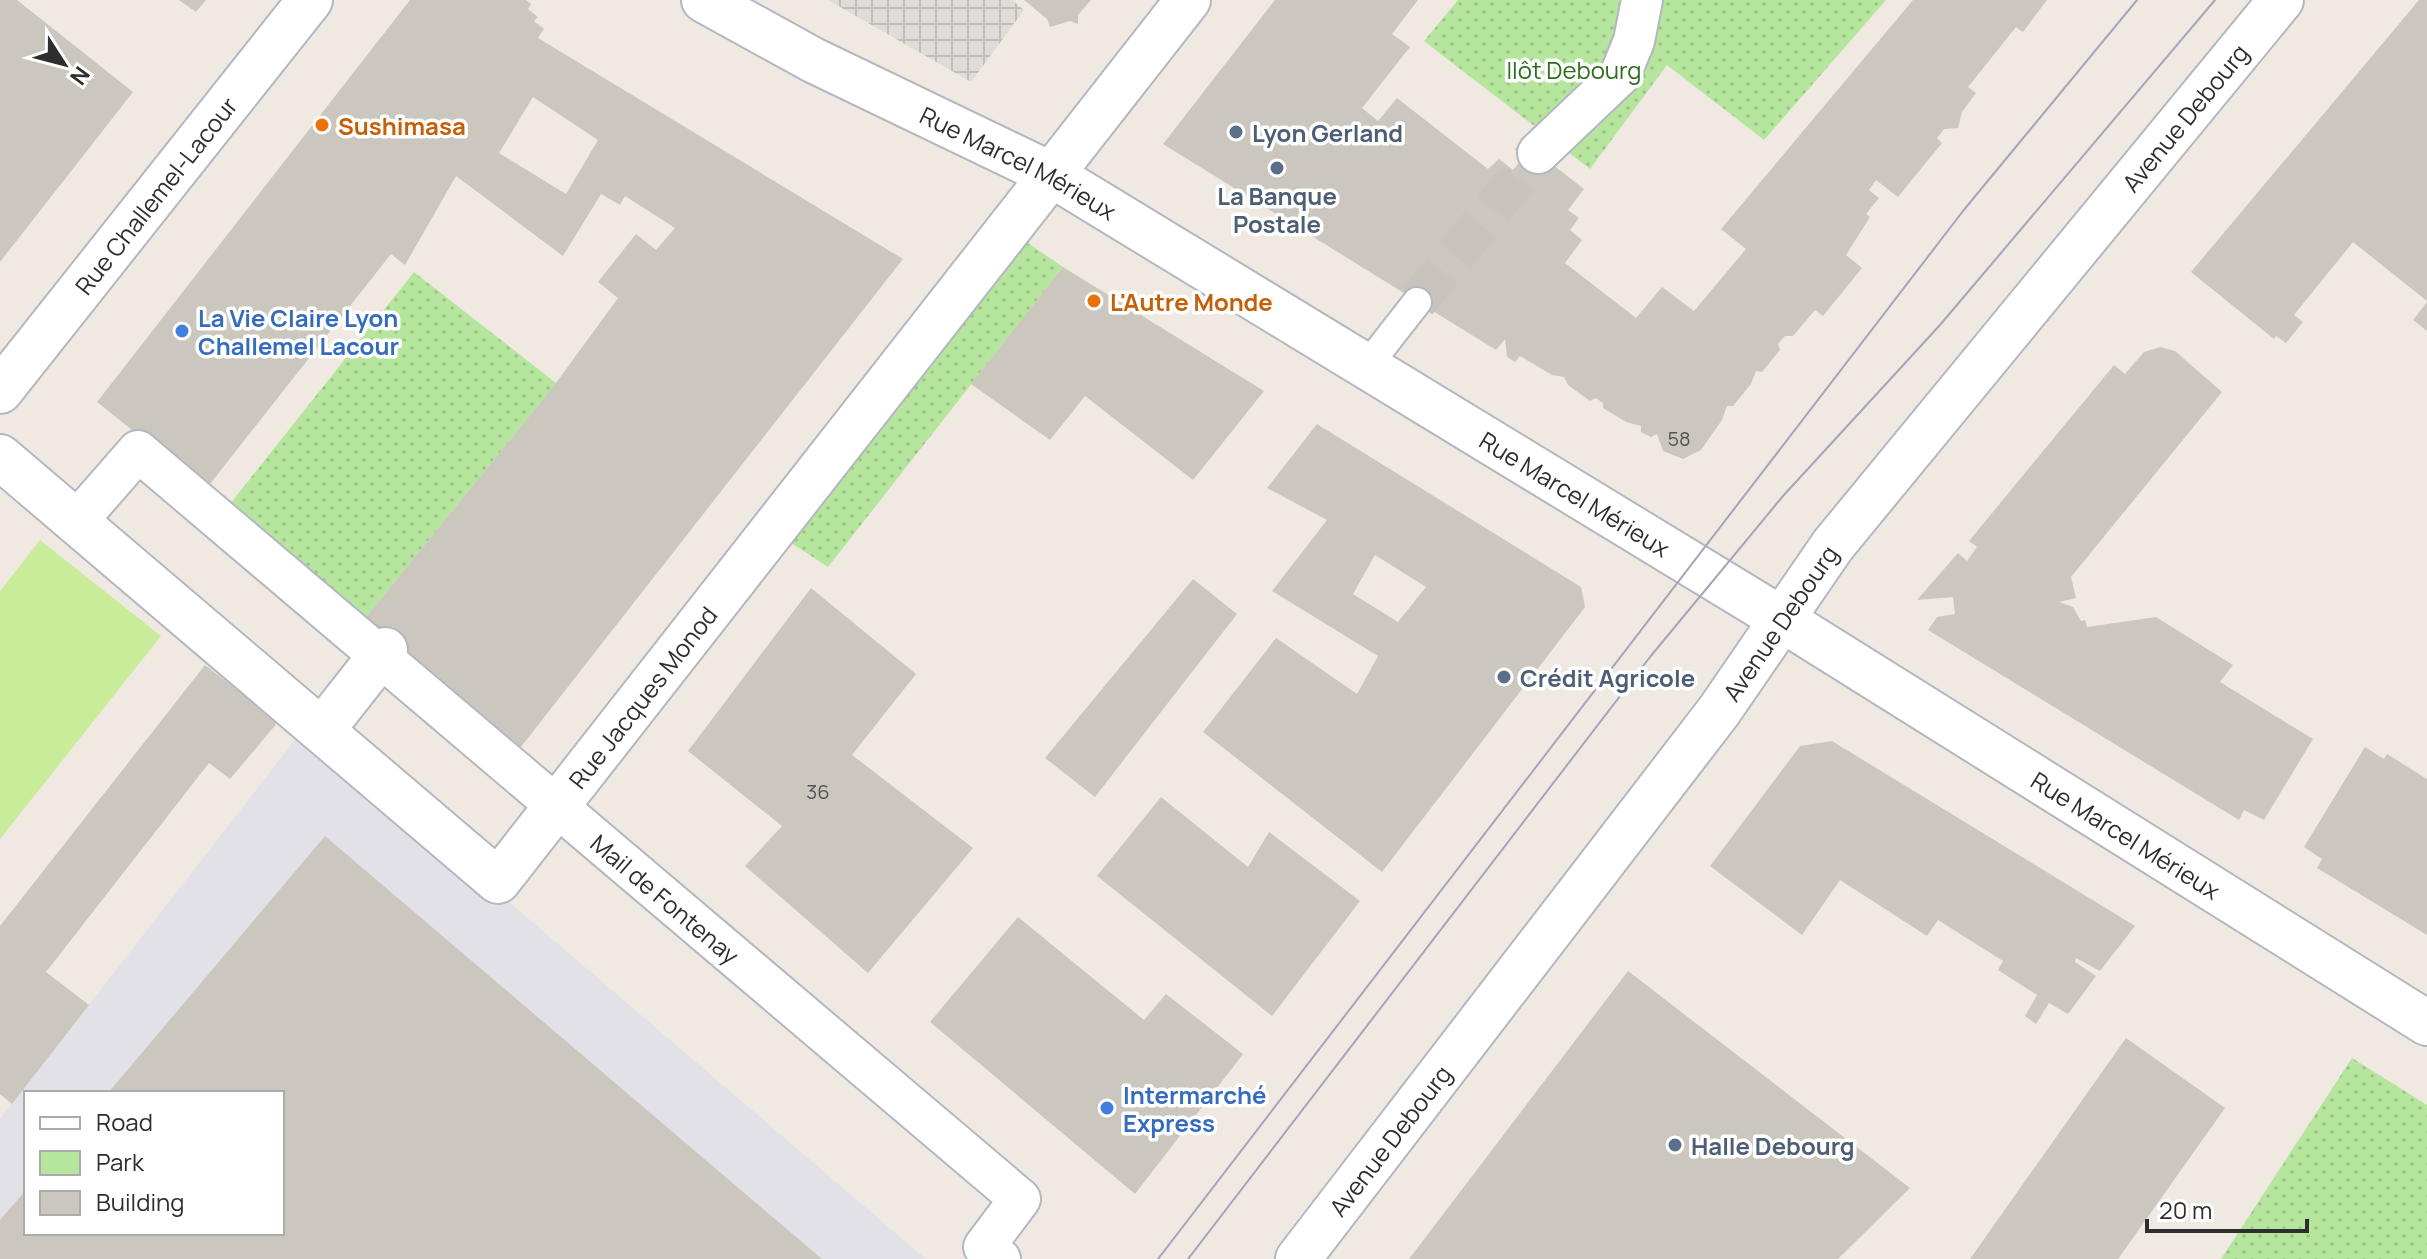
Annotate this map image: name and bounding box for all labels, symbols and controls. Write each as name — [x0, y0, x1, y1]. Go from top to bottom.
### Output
north arrow — [24, 24, 104, 104]
street label: Avenue Debourg — [2114, 36, 2255, 198]
park label: Ilôt Debourg — [1506, 53, 1642, 86]
text: N — [63, 61, 97, 91]
street label: Rue Challemel-Lacour — [67, 89, 244, 301]
street label: Rue Marcel Mérieux — [915, 98, 1123, 227]
place label: Sushimasa — [338, 109, 466, 142]
marker: Sushimasa — [313, 116, 331, 134]
place label: Lyon Gerland — [1252, 116, 1403, 149]
marker: Lyon Gerland — [1227, 123, 1245, 141]
marker: La Banque Postale — [1268, 159, 1286, 177]
place label: La Banque Postale — [1217, 179, 1337, 240]
place label: L'Autre Monde — [1110, 285, 1273, 318]
marker: L'Autre Monde — [1085, 292, 1103, 310]
place label: La Vie Claire Lyon Challemel Lacour — [198, 301, 399, 362]
marker: La Vie Claire Lyon Challemel Lacour — [173, 322, 191, 340]
street label: Rue Marcel Mérieux — [1474, 423, 1677, 564]
house number: 58 — [1667, 425, 1691, 452]
street label: Avenue Debourg — [1714, 538, 1845, 707]
street label: Rue Jacques Monod — [561, 599, 724, 795]
place label: Crédit Agricole — [1520, 661, 1695, 694]
marker: Crédit Agricole — [1495, 668, 1513, 686]
street label: Rue Marcel Mérieux — [2025, 763, 2227, 906]
house number: 36 — [806, 778, 830, 805]
street label: Mail de Fontenay — [584, 826, 747, 971]
street label: Avenue Debourg — [1321, 1058, 1458, 1222]
place label: Intermarché Express — [1123, 1078, 1267, 1139]
legend — [24, 1091, 284, 1235]
marker: Intermarché Express — [1098, 1099, 1116, 1117]
text: Road — [96, 1105, 153, 1138]
place label: Halle Debourg — [1691, 1129, 1855, 1162]
marker: Halle Debourg — [1666, 1136, 1684, 1154]
text: Park — [96, 1145, 145, 1178]
scale bar — [2147, 1183, 2307, 1233]
text: Building — [96, 1185, 184, 1218]
text: 20 m — [2159, 1193, 2212, 1226]

